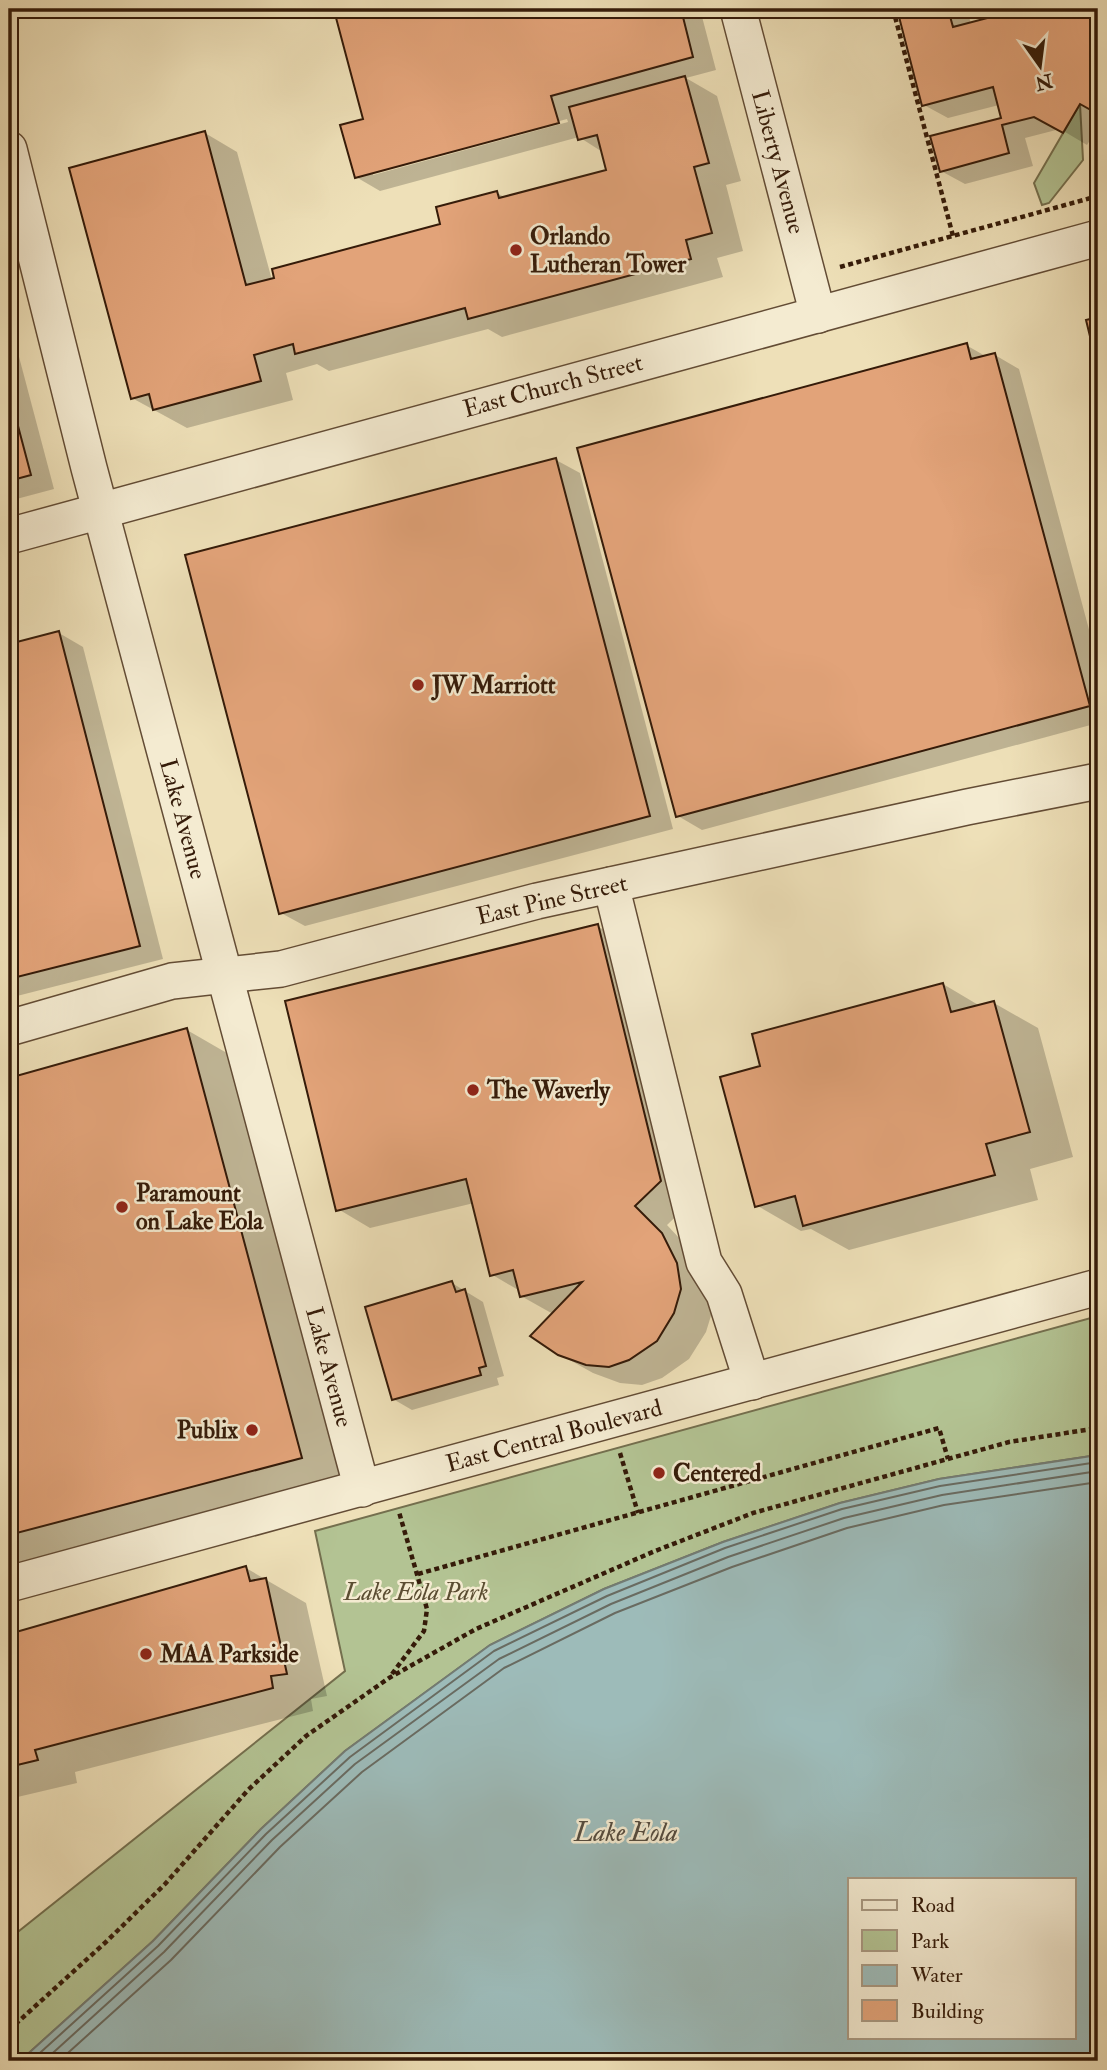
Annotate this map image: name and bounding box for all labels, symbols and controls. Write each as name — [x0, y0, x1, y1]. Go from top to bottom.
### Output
north arrow — [1006, 32, 1076, 102]
text: N — [1032, 68, 1056, 95]
street label: Liberty Avenue — [744, 87, 812, 237]
place label: Orlando Lutheran Tower — [530, 221, 687, 280]
marker: Orlando Lutheran Tower — [508, 242, 524, 258]
street label: East Church Street — [460, 347, 646, 425]
place label: JW Marriott — [431, 670, 556, 701]
marker: JW Marriott — [410, 677, 426, 693]
street label: Lake Avenue — [152, 756, 214, 882]
street label: East Pine Street — [474, 868, 631, 932]
place label: The Waverly — [486, 1075, 611, 1106]
marker: The Waverly — [465, 1082, 481, 1098]
place label: Paramount on Lake Eola — [136, 1178, 264, 1237]
marker: Paramount on Lake Eola — [114, 1199, 130, 1215]
street label: Lake Avenue — [298, 1304, 360, 1430]
street label: East Central Boulevard — [443, 1392, 666, 1480]
place label: Publix — [177, 1415, 238, 1446]
marker: Publix — [244, 1422, 260, 1438]
place label: Centered — [673, 1458, 762, 1489]
marker: Centered — [651, 1465, 667, 1481]
park label: Lake Eola Park — [343, 1577, 488, 1608]
place label: MAA Parkside — [159, 1639, 299, 1670]
marker: MAA Parkside — [138, 1646, 154, 1662]
water label: Lake Eola — [573, 1817, 678, 1849]
legend — [848, 1878, 1076, 2038]
text: Road — [911, 1892, 956, 1919]
text: Park — [911, 1928, 949, 1955]
text: Water — [910, 1962, 963, 1989]
text: Building — [911, 1998, 984, 2025]

